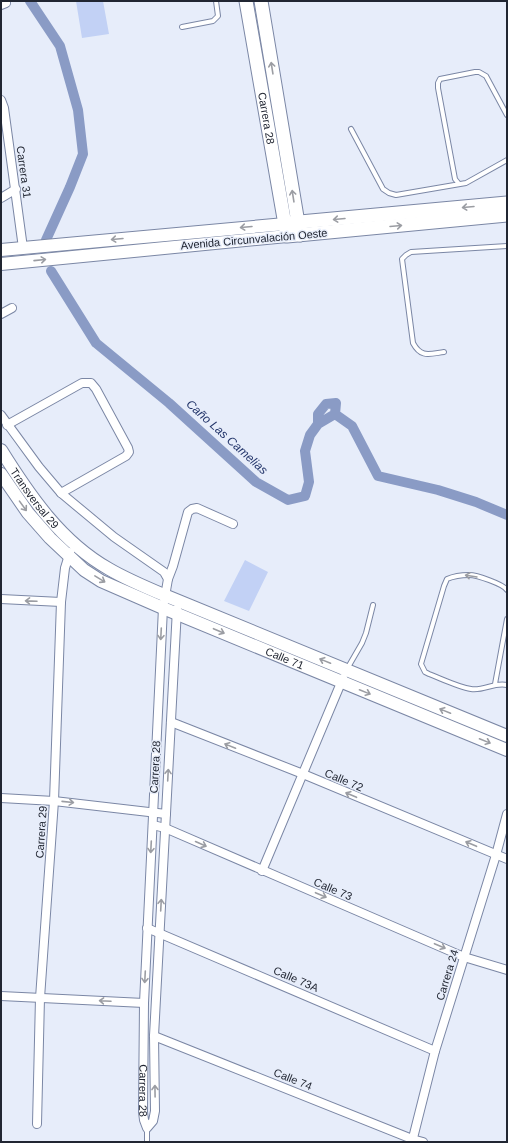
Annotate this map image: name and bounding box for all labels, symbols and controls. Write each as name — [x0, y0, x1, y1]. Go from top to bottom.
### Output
one-way arrow — [268, 62, 276, 75]
street label: Carrera 28 — [256, 91, 277, 145]
street label: Carrera 31 — [14, 145, 34, 199]
one-way arrow — [289, 190, 297, 203]
one-way arrow — [462, 203, 475, 210]
one-way arrow — [333, 215, 346, 222]
one-way arrow — [389, 222, 402, 229]
one-way arrow — [240, 223, 253, 231]
street label: Avenida Circunvalación Oeste — [180, 227, 328, 251]
one-way arrow — [111, 236, 124, 243]
one-way arrow — [33, 256, 46, 263]
water label: Caño Las Camelias — [183, 397, 271, 477]
street label: Transversal 29 — [8, 466, 61, 531]
one-way arrow — [19, 501, 27, 512]
one-way arrow — [465, 572, 478, 580]
one-way arrow — [94, 576, 106, 584]
one-way arrow — [25, 597, 38, 604]
one-way arrow — [158, 627, 165, 640]
one-way arrow — [212, 628, 224, 635]
street label: Calle 71 — [264, 645, 306, 672]
one-way arrow — [319, 657, 331, 664]
one-way arrow — [358, 688, 370, 696]
one-way arrow — [440, 706, 452, 714]
one-way arrow — [478, 738, 490, 746]
street label: Carrera 28 — [148, 740, 162, 794]
one-way arrow — [225, 741, 237, 749]
street label: Calle 72 — [323, 767, 365, 793]
one-way arrow — [165, 769, 172, 782]
one-way arrow — [345, 790, 357, 798]
one-way arrow — [61, 798, 74, 806]
street label: Carrera 29 — [33, 805, 49, 859]
one-way arrow — [148, 840, 155, 853]
one-way arrow — [465, 840, 477, 848]
one-way arrow — [195, 841, 207, 848]
street label: Calle 73 — [312, 876, 354, 902]
one-way arrow — [314, 892, 326, 900]
one-way arrow — [158, 899, 165, 912]
one-way arrow — [434, 943, 446, 951]
street label: Carrera 24 — [434, 948, 460, 1002]
street label: Calle 73A — [272, 964, 321, 994]
one-way arrow — [141, 970, 149, 983]
one-way arrow — [99, 998, 112, 1005]
street label: Carrera 28 — [137, 1064, 150, 1118]
street label: Calle 74 — [272, 1066, 314, 1092]
one-way arrow — [151, 1085, 159, 1098]

